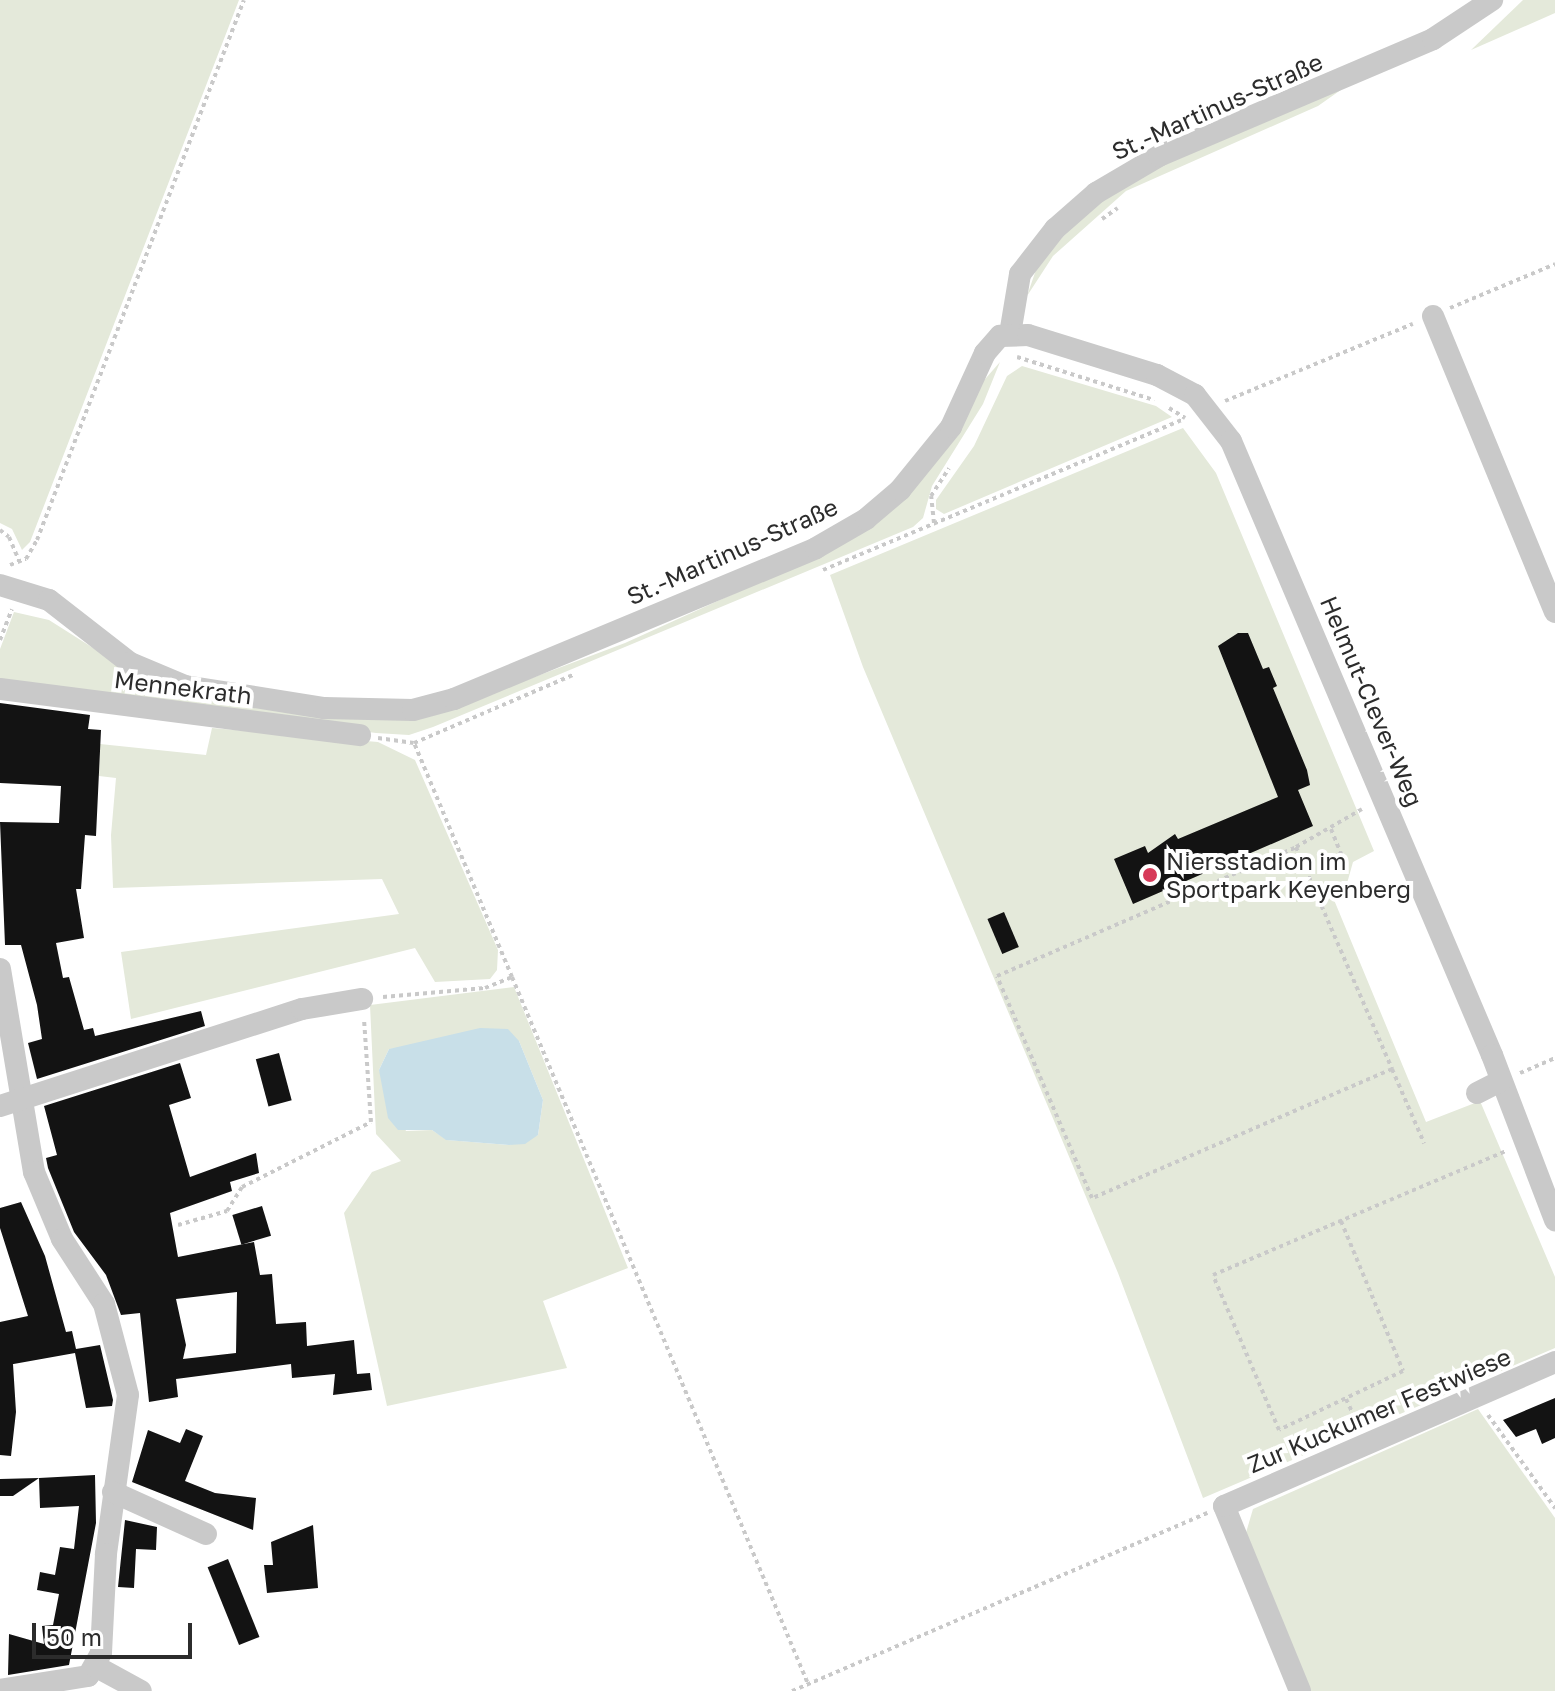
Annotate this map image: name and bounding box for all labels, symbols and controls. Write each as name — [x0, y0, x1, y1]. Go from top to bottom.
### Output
street label: St.-Martinus-Straße — [1107, 47, 1327, 165]
street label: St.-Martinus-Straße — [622, 492, 842, 610]
street label: Helmut-Clever-Weg — [1315, 591, 1429, 811]
street label: Mennekrath — [113, 664, 253, 710]
place label: Niersstadion im Sportpark Keyenberg — [1166, 847, 1411, 903]
marker: Niersstadion im Sportpark Keyenberg — [1141, 866, 1159, 884]
street label: Zur Kuckumer Festwiese — [1243, 1341, 1515, 1479]
scale bar — [36, 1607, 196, 1657]
text: 50 m — [46, 1622, 102, 1651]

